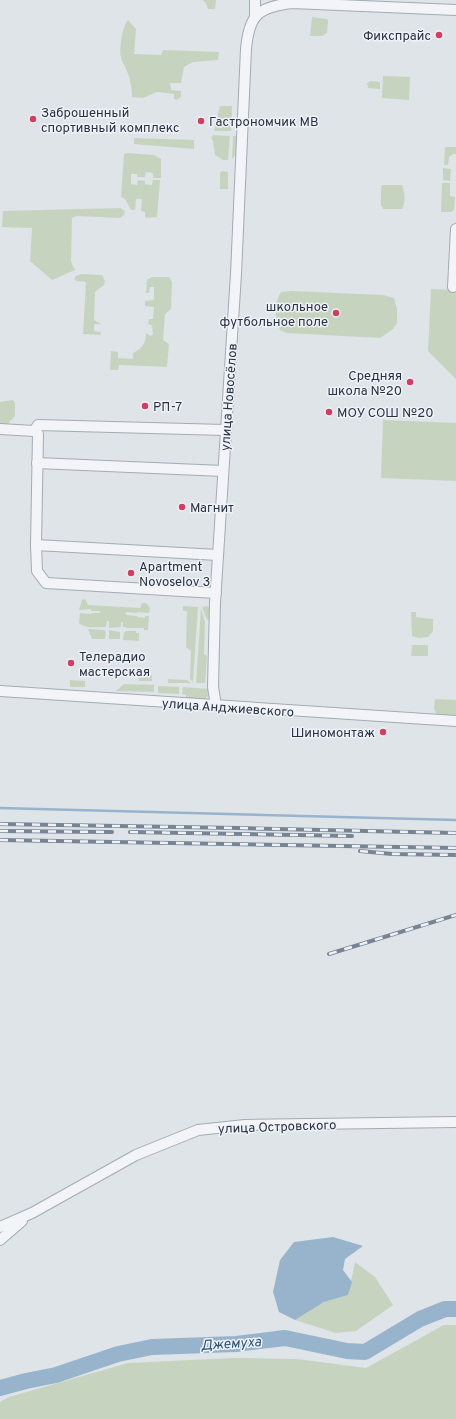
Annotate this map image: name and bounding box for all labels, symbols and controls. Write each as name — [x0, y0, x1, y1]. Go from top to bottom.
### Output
place label: Фикспрайс — [363, 29, 431, 45]
marker: Фикспрайс — [434, 30, 444, 40]
place label: Заброшенный спортивный комплекс — [41, 106, 180, 137]
marker: Заброшенный спортивный комплекс — [28, 114, 38, 124]
place label: Гастрономчик МВ — [209, 115, 318, 131]
marker: Гастрономчик МВ — [196, 116, 206, 126]
place label: школьное футбольное поле — [220, 300, 328, 331]
marker: школьное футбольное поле — [331, 308, 341, 318]
street label: улица Новосёлов — [218, 343, 242, 451]
place label: Средняя школа №20 — [327, 369, 402, 400]
marker: Средняя школа №20 — [405, 377, 415, 387]
place label: РП-7 — [153, 400, 182, 416]
marker: РП-7 — [140, 401, 150, 411]
place label: МОУ СОШ №20 — [337, 406, 433, 422]
marker: МОУ СОШ №20 — [324, 407, 334, 417]
place label: Магнит — [190, 501, 234, 517]
marker: Магнит — [177, 502, 187, 512]
place label: Apartment Novoselov 3 — [139, 560, 210, 591]
marker: Apartment Novoselov 3 — [126, 568, 136, 578]
place label: Телерадио мастерская — [79, 650, 150, 681]
marker: Телерадио мастерская — [66, 658, 76, 668]
street label: улица Анджиевского — [161, 696, 295, 722]
place label: Шиномонтаж — [291, 726, 375, 742]
marker: Шиномонтаж — [378, 727, 388, 737]
street label: улица Островского — [218, 1118, 337, 1138]
water label: Джемуха — [200, 1334, 263, 1355]

